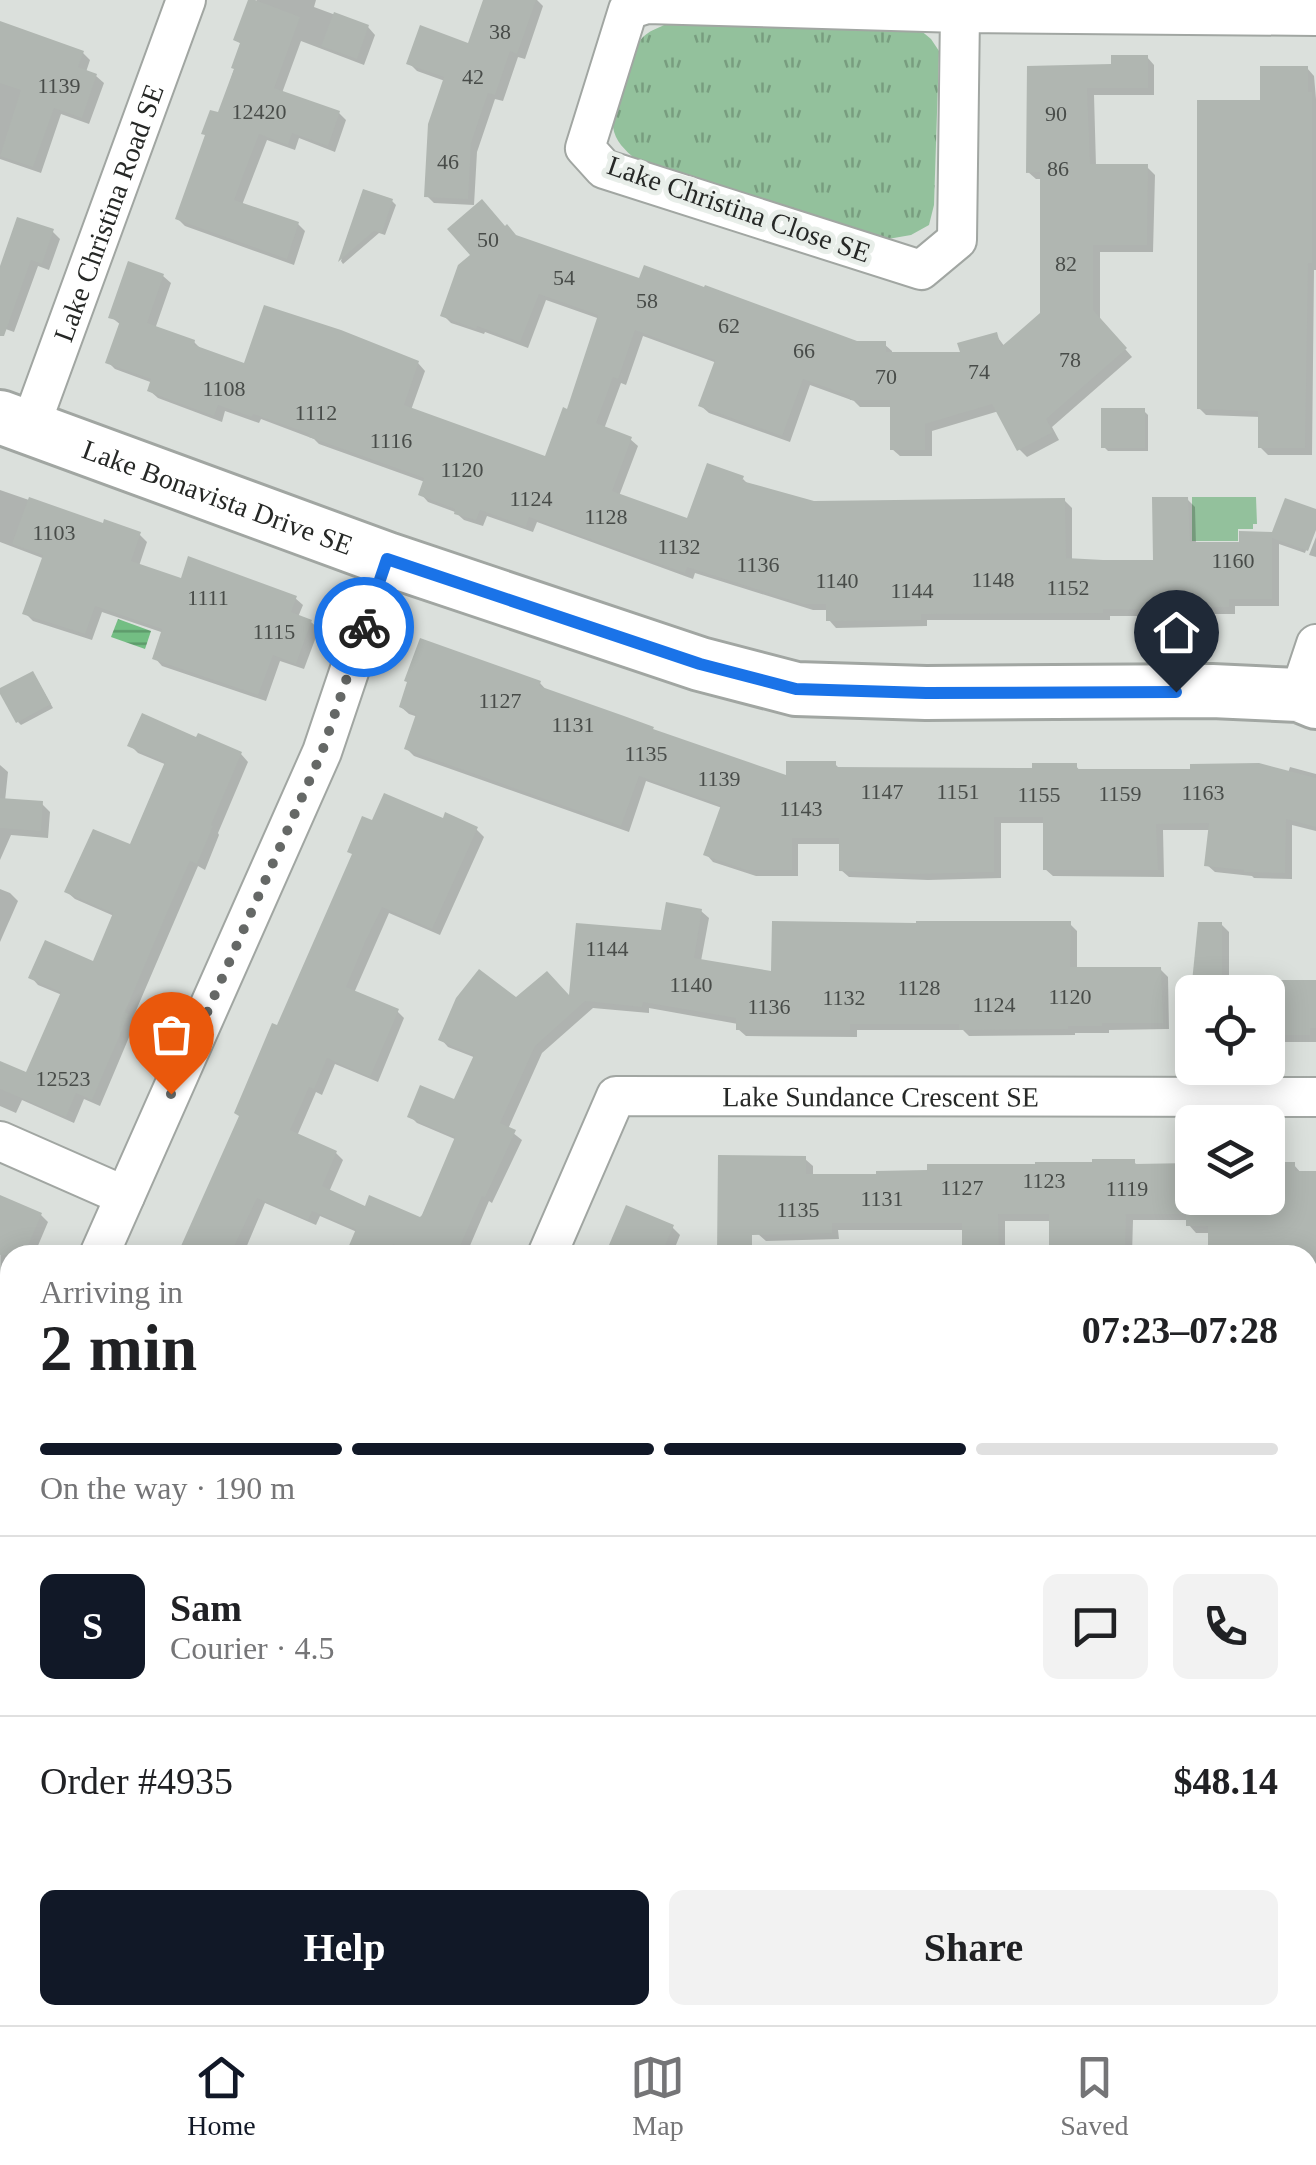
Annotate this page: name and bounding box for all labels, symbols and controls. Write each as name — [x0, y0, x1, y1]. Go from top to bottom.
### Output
house number: 38 — [489, 19, 511, 44]
house number: 42 — [462, 64, 484, 89]
house number: 1139 — [37, 73, 81, 98]
street label: Lake Christina Road SE — [47, 80, 169, 346]
house number: 12420 — [232, 99, 287, 124]
house number: 90 — [1045, 101, 1067, 126]
house number: 46 — [437, 149, 459, 174]
street label: Lake Christina Close SE — [603, 149, 875, 269]
house number: 86 — [1047, 156, 1069, 181]
house number: 50 — [477, 227, 499, 252]
house number: 82 — [1055, 251, 1077, 276]
house number: 54 — [553, 265, 575, 290]
house number: 58 — [636, 288, 658, 313]
house number: 62 — [718, 313, 740, 338]
house number: 66 — [793, 338, 815, 363]
house number: 78 — [1059, 347, 1081, 372]
house number: 74 — [968, 359, 990, 384]
house number: 70 — [875, 364, 897, 389]
house number: 1108 — [202, 376, 246, 401]
house number: 1112 — [295, 400, 337, 425]
house number: 1116 — [370, 428, 412, 453]
street label: Lake Bonavista Drive SE — [78, 433, 357, 561]
house number: 1120 — [440, 457, 484, 482]
house number: 1124 — [509, 486, 553, 511]
house number: 1128 — [584, 504, 628, 529]
house number: 1103 — [32, 520, 76, 545]
house number: 1132 — [657, 534, 701, 559]
house number: 1160 — [1211, 548, 1255, 573]
house number: 1136 — [736, 552, 780, 577]
house number: 1148 — [971, 567, 1015, 592]
house number: 1140 — [815, 568, 859, 593]
house number: 1152 — [1046, 575, 1090, 600]
courier — [314, 577, 414, 677]
house number: 1144 — [890, 578, 934, 603]
house number: 1111 — [187, 585, 229, 610]
pin — [1134, 590, 1219, 693]
icon: bike — [337, 600, 392, 655]
icon: home — [1149, 605, 1204, 660]
house number: 1115 — [253, 619, 295, 644]
house number: 1127 — [478, 688, 522, 713]
house number: 1131 — [551, 712, 595, 737]
house number: 1135 — [624, 741, 668, 766]
house number: 1139 — [697, 766, 741, 791]
house number: 1147 — [860, 779, 904, 804]
house number: 1151 — [936, 779, 980, 804]
house number: 1163 — [1181, 780, 1225, 805]
house number: 1159 — [1098, 781, 1142, 806]
house number: 1155 — [1017, 782, 1061, 807]
house number: 1143 — [779, 796, 823, 821]
house number: 1144 — [585, 936, 629, 961]
house number: 1140 — [669, 972, 713, 997]
house number: 1128 — [897, 975, 941, 1000]
map controls — [1175, 975, 1285, 1215]
button: locate — [1175, 975, 1285, 1085]
house number: 1120 — [1048, 984, 1092, 1009]
house number: 1132 — [822, 985, 866, 1010]
pin — [129, 992, 214, 1095]
house number: 1124 — [972, 992, 1016, 1017]
house number: 1136 — [747, 994, 791, 1019]
icon: bag — [144, 1007, 199, 1062]
house number: 12523 — [36, 1066, 91, 1091]
street label: Lake Sundance Crescent SE — [722, 1081, 1039, 1112]
button: layers — [1175, 1105, 1285, 1215]
house number: 1123 — [1022, 1168, 1066, 1193]
house number: 1127 — [940, 1175, 984, 1200]
house number: 1119 — [1106, 1176, 1148, 1201]
house number: 1131 — [860, 1186, 904, 1211]
house number: 1135 — [776, 1197, 820, 1222]
text: Arriving in — [40, 1274, 183, 1310]
text: 07:23–07:28 — [1082, 1309, 1278, 1351]
text: 2 min — [40, 1312, 197, 1384]
text: On the way · 190 m — [40, 1470, 295, 1506]
button: chat — [1043, 1574, 1148, 1679]
button: phone — [1173, 1574, 1278, 1679]
text: Sam — [170, 1587, 242, 1629]
text: S — [82, 1605, 103, 1647]
text: Courier · 4.5 — [170, 1630, 334, 1666]
text: Order #4935 — [40, 1760, 233, 1802]
text: $48.14 — [1174, 1760, 1278, 1802]
button: Help — [40, 1890, 649, 2005]
button: Share — [669, 1890, 1278, 2005]
tab: Home — [187, 2050, 256, 2142]
tab: Map — [630, 2050, 685, 2142]
tab: Saved — [1060, 2050, 1129, 2142]

